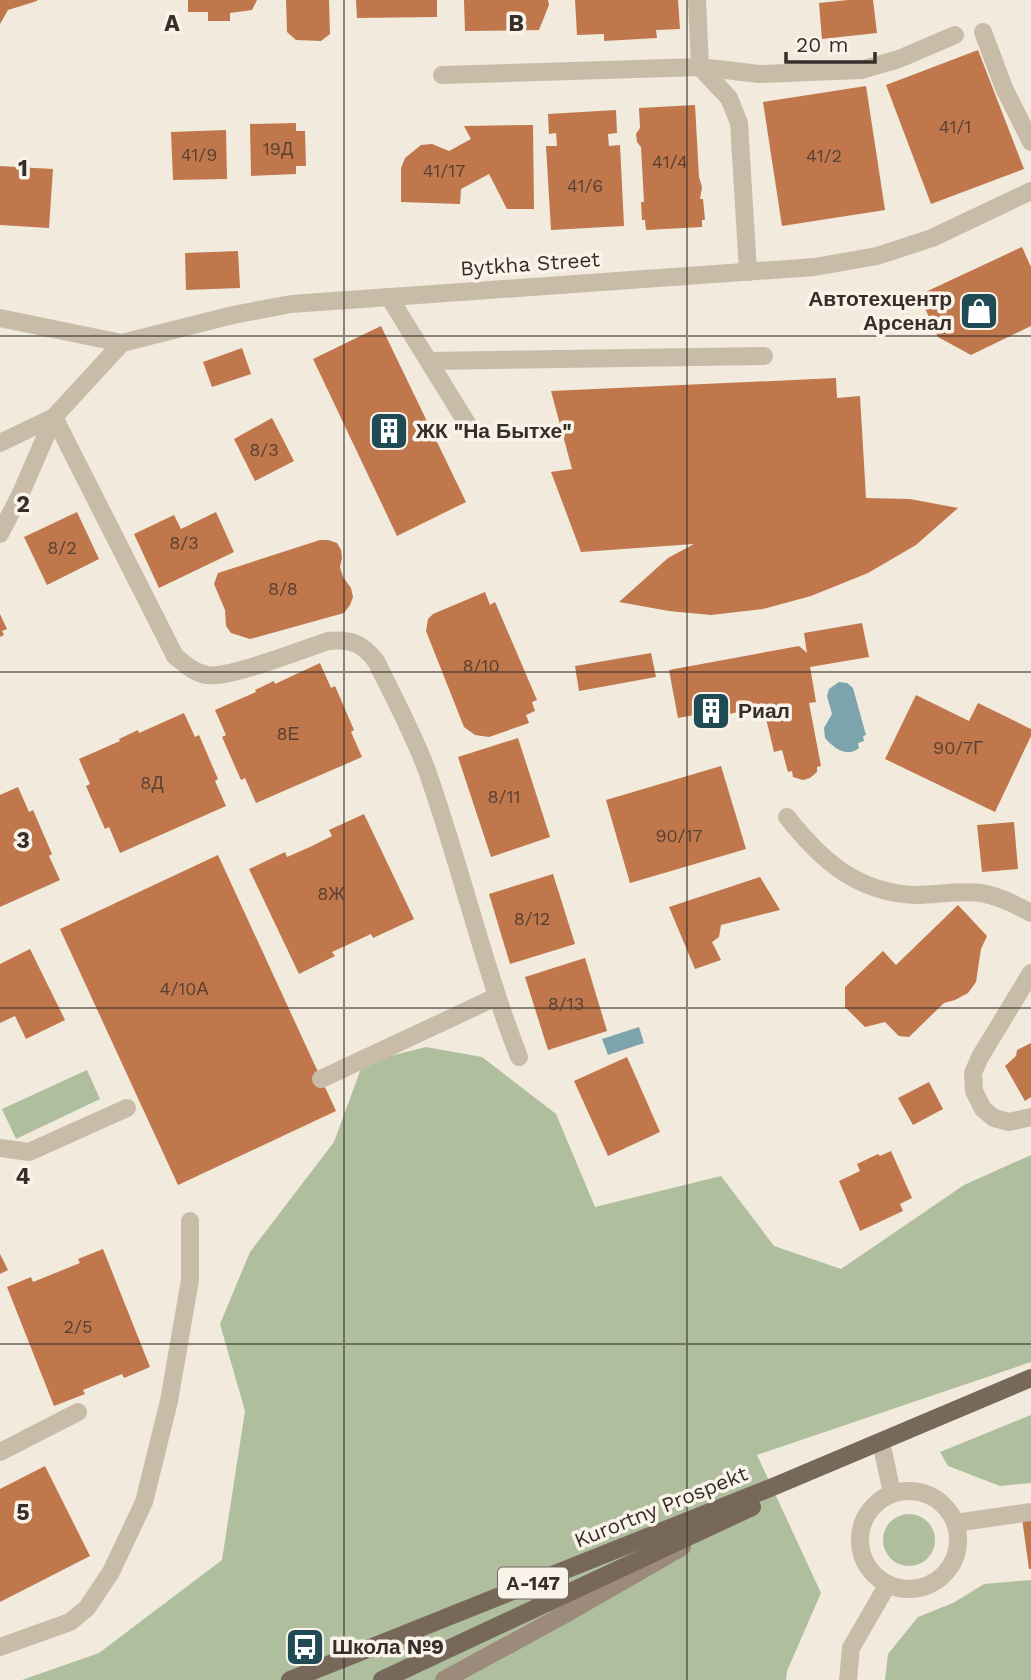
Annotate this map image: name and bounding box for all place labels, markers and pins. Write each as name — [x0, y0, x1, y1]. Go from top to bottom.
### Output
place label: Автотехцентр Арсенал — [808, 286, 952, 335]
shop icon: Автотехцентр Арсенал — [958, 290, 1000, 332]
building icon: ЖК "На Бытхе" — [368, 410, 410, 452]
place label: ЖК "На Бытхе" — [415, 418, 572, 443]
building icon: Риал — [690, 690, 732, 732]
place label: Риал — [738, 698, 790, 723]
bus stop icon: Школа №9 — [284, 1626, 326, 1668]
place label: Школа №9 — [332, 1634, 444, 1659]

